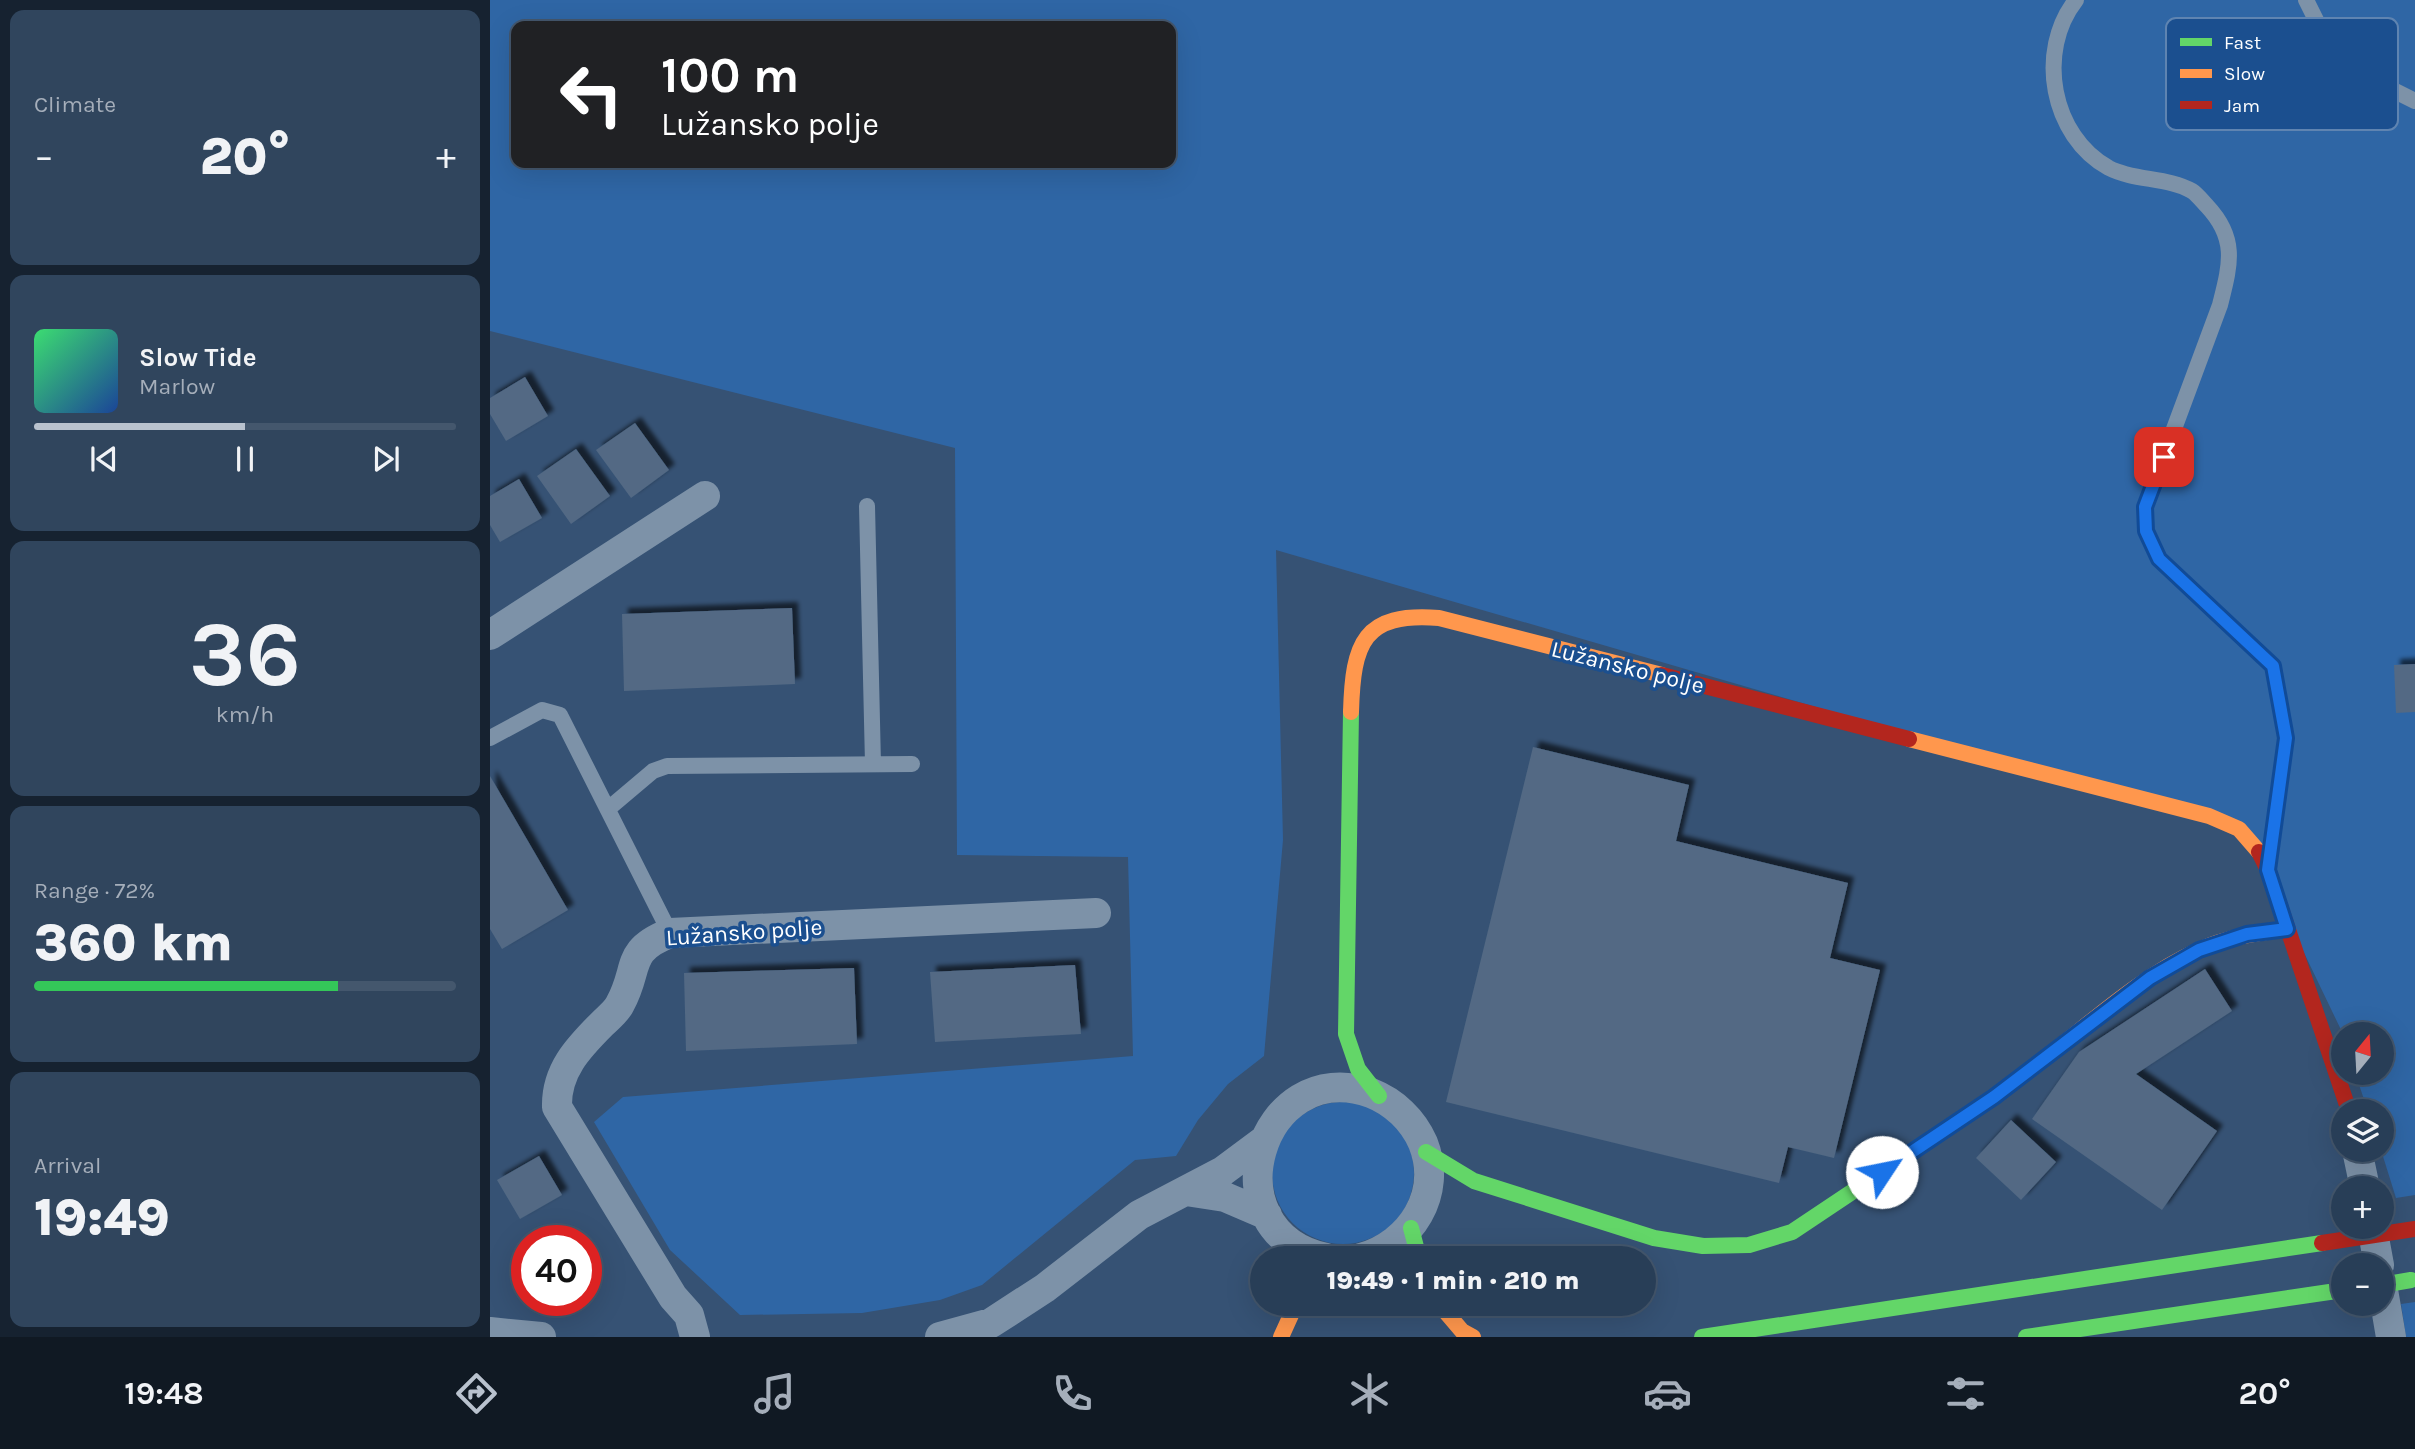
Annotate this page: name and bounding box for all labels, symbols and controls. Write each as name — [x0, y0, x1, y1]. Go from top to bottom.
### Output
legend — [2166, 18, 2398, 130]
text: Fast — [2224, 32, 2261, 54]
text: 100 m — [661, 47, 799, 104]
icon: left — [546, 49, 637, 140]
text: Slow — [2224, 63, 2265, 85]
text: Climate — [34, 91, 116, 118]
text: Jam — [2224, 95, 2260, 117]
text: Lužansko polje — [661, 106, 879, 143]
text: 20° — [200, 126, 290, 187]
text: − — [34, 134, 54, 179]
text: + — [436, 134, 456, 179]
text: Slow Tide — [139, 342, 257, 373]
text: Marlow — [139, 373, 215, 400]
pin — [2134, 427, 2194, 487]
icon: arrive — [2145, 438, 2183, 476]
icon: previous — [85, 440, 123, 478]
icon: pause — [226, 440, 264, 478]
icon: next — [367, 440, 405, 478]
text: 36 — [189, 602, 301, 708]
street label: Lužansko polje — [1549, 635, 1707, 700]
text: km/h — [216, 701, 274, 728]
text: Range · 72% — [34, 877, 155, 904]
text: 360 km — [34, 912, 233, 973]
street label: Lužansko polje — [665, 914, 823, 951]
north arrow — [2331, 1022, 2394, 1085]
map controls — [2331, 1022, 2394, 1316]
button: layers — [2331, 1099, 2394, 1162]
position arrow — [1845, 1135, 1919, 1209]
text: Arrival — [34, 1152, 101, 1179]
button: + — [2331, 1176, 2394, 1239]
text: 19:49 — [34, 1187, 170, 1248]
speed limit sign: 40 — [511, 1225, 602, 1316]
button: − — [2331, 1253, 2394, 1316]
text: 19:49 · 1 min · 210 m — [1326, 1265, 1580, 1296]
icon: directions — [452, 1369, 501, 1418]
icon: music — [750, 1369, 799, 1418]
icon: phone — [1048, 1369, 1097, 1418]
icon: climate — [1345, 1369, 1394, 1418]
icon: car — [1643, 1369, 1692, 1418]
icon: filters — [1941, 1369, 1990, 1418]
text: 19:48 — [124, 1375, 204, 1412]
text: 20° — [2239, 1375, 2291, 1412]

